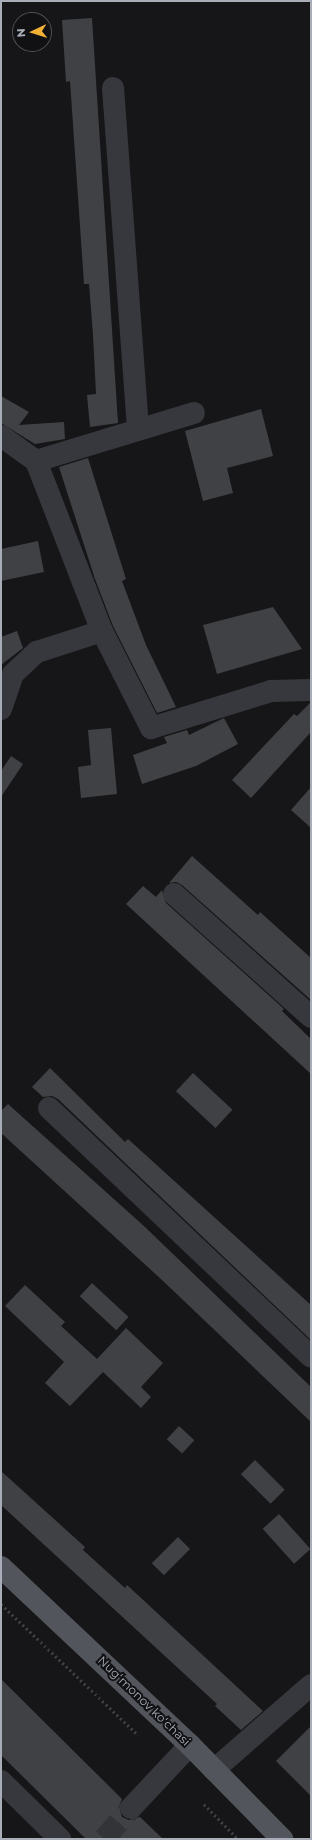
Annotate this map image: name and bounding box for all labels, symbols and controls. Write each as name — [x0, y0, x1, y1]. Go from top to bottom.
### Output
north arrow — [12, 12, 52, 52]
text: N — [14, 28, 28, 38]
street label: Nugʻmonov koʻchasi — [95, 1653, 193, 1749]

